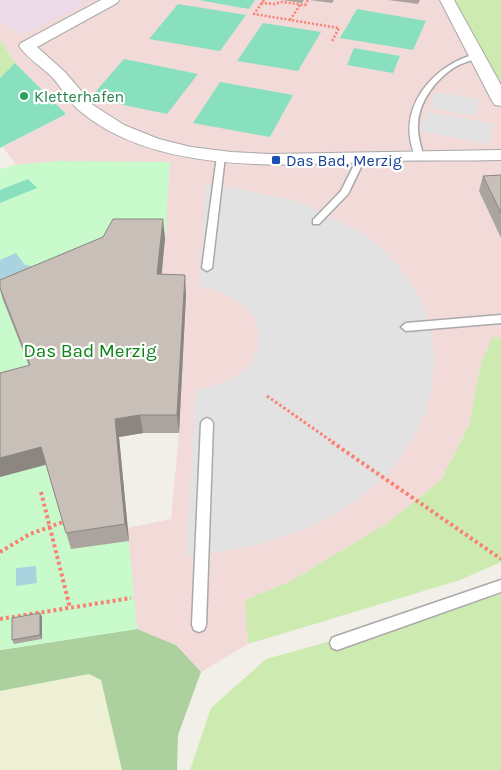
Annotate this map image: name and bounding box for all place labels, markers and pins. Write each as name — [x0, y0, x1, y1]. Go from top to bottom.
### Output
place label: Kletterhafen — [34, 87, 124, 106]
marker: Kletterhafen — [18, 90, 30, 102]
place label: Das Bad, Merzig — [286, 151, 402, 170]
marker: Das Bad, Merzig — [270, 154, 282, 166]

